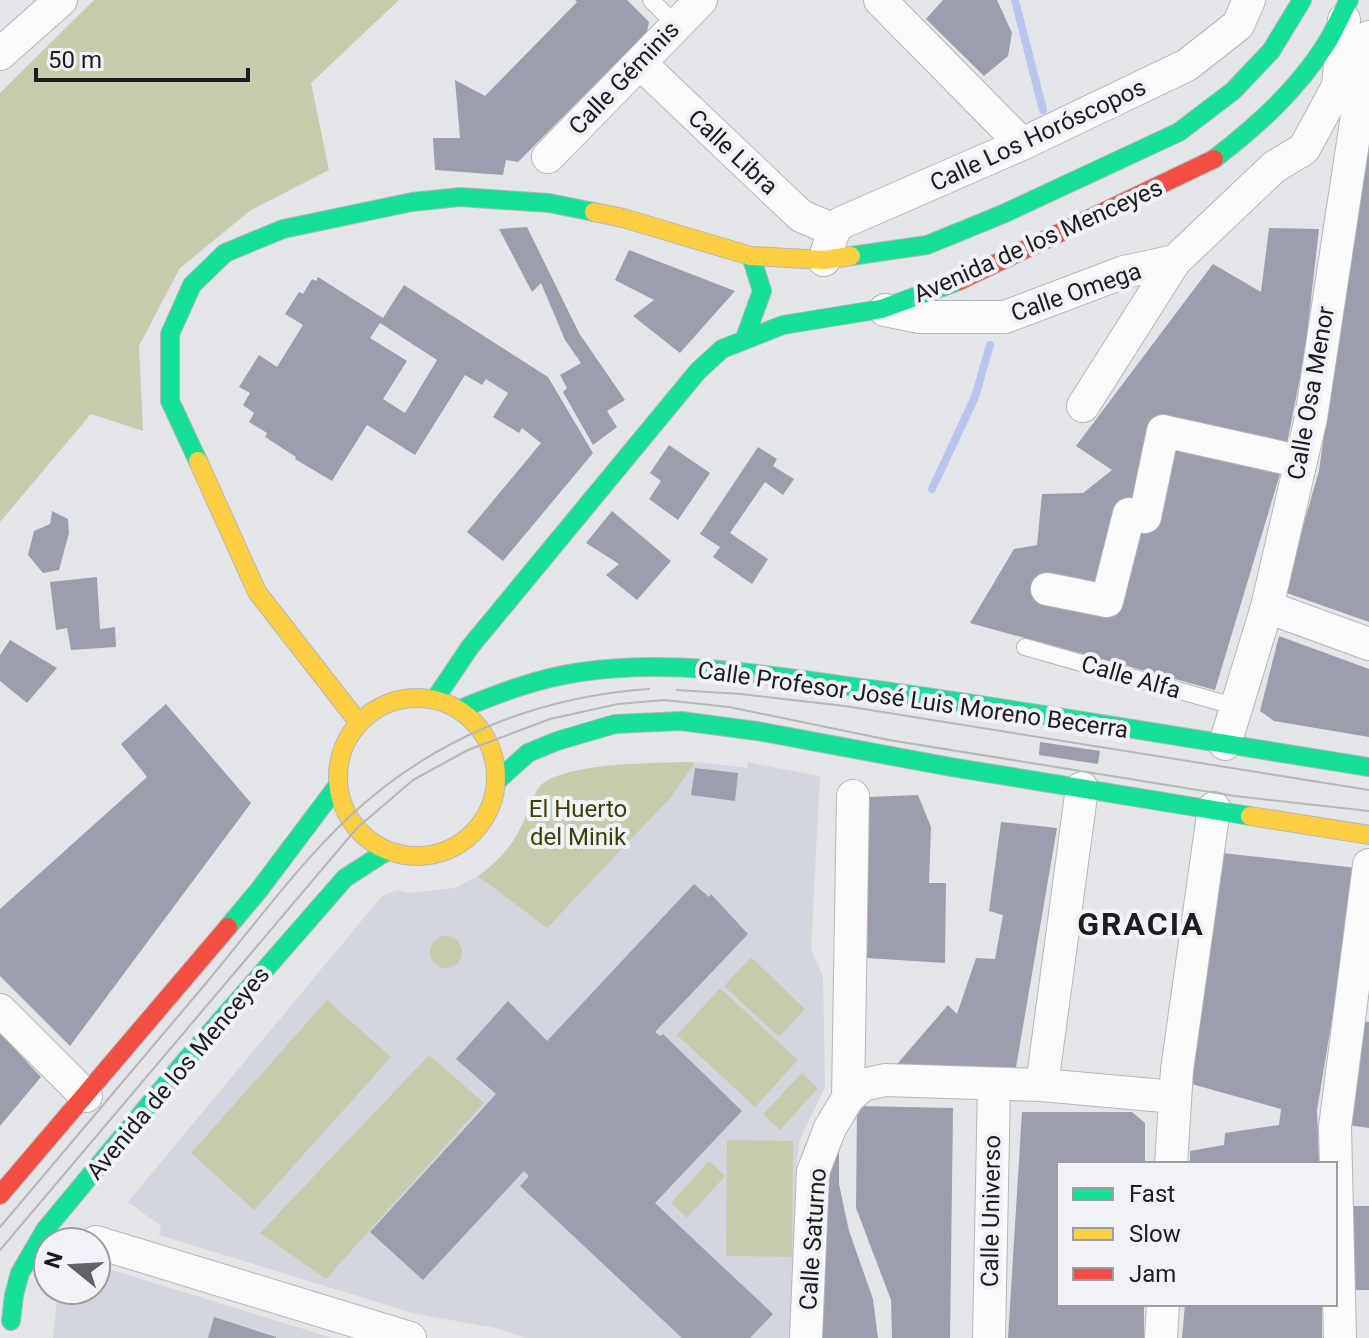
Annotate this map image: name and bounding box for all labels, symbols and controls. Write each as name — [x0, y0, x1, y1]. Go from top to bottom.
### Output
street label: Calle Géminis — [563, 16, 685, 140]
scale bar — [36, 32, 248, 82]
text: 50 m — [48, 46, 102, 74]
street label: Calle Los Horóscopos — [926, 73, 1150, 197]
street label: Calle Libra — [683, 104, 783, 200]
street label: Avenida de los Menceyes — [909, 173, 1167, 309]
street label: Calle Omega — [1007, 257, 1145, 327]
street label: Calle Osa Menor — [1282, 304, 1340, 482]
street label: Calle Alfa — [1078, 649, 1184, 705]
street label: Calle Profesor José Luis Moreno Becerra — [696, 656, 1130, 744]
park label: El Huerto del Minik — [529, 795, 627, 851]
district label: GRACIA — [1077, 905, 1205, 943]
street label: Avenida de los Menceyes — [81, 961, 275, 1185]
street label: Calle Universo — [976, 1135, 1006, 1287]
legend — [1057, 1162, 1337, 1306]
street label: Calle Saturno — [794, 1167, 832, 1311]
text: Fast — [1129, 1180, 1175, 1208]
text: Slow — [1129, 1220, 1181, 1248]
north arrow — [32, 1226, 112, 1306]
text: N — [39, 1249, 68, 1271]
text: Jam — [1129, 1260, 1176, 1288]

